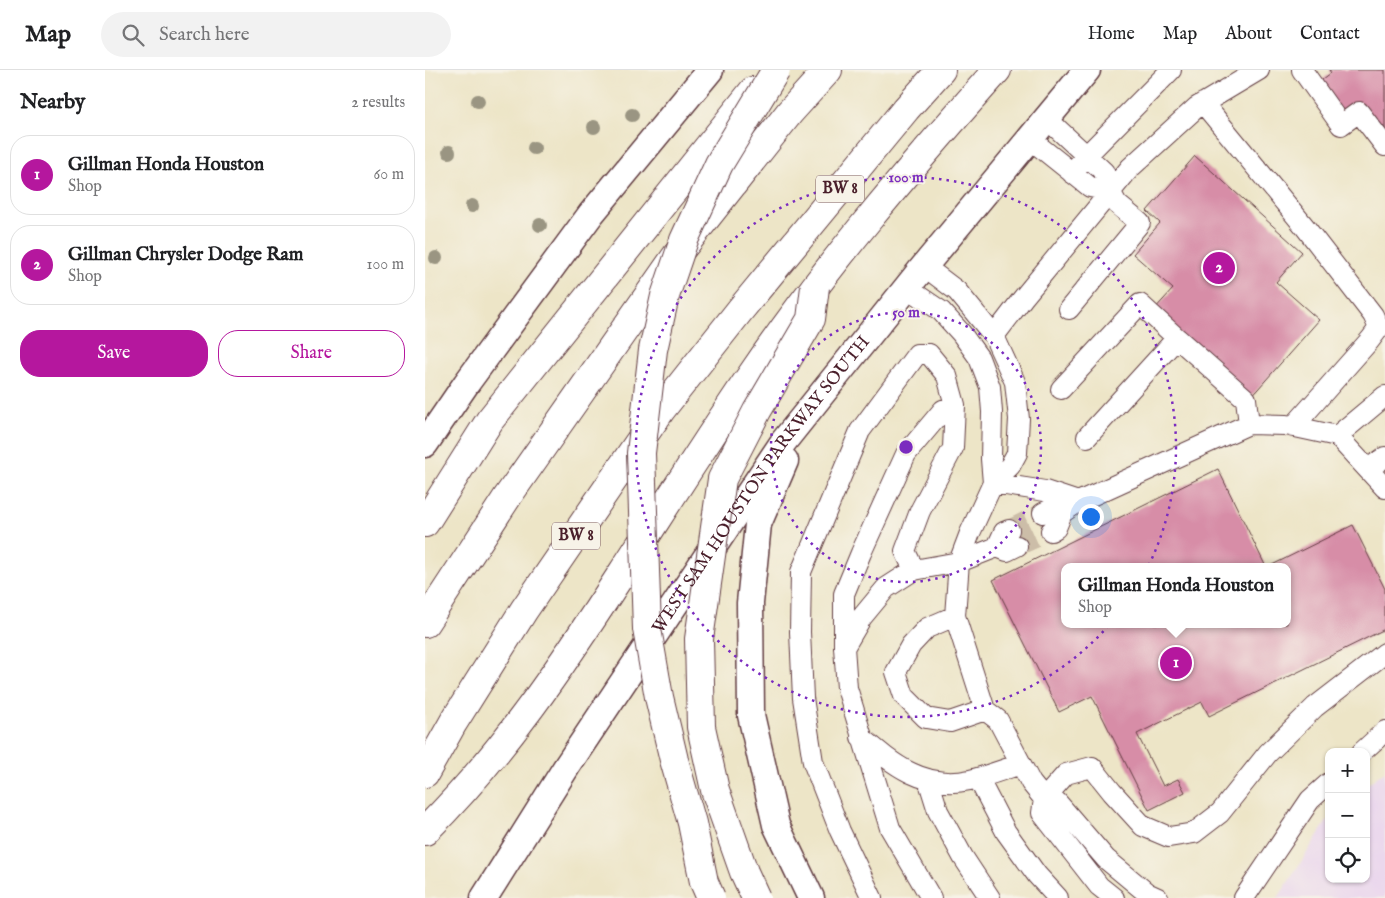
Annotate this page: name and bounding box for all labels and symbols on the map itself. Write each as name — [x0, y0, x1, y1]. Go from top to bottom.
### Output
text: 100 m — [888, 168, 924, 187]
road number: BW 8 — [816, 176, 864, 202]
pin: 2 — [1203, 249, 1235, 287]
text: 50 m — [892, 303, 920, 322]
street label: WEST SAM HOUSTON PARKWAY SOUTH — [647, 331, 875, 638]
centre of rings — [897, 438, 915, 456]
your location — [1078, 504, 1104, 530]
road number: BW 8 — [552, 522, 600, 550]
pin: 1 — [1160, 644, 1192, 682]

